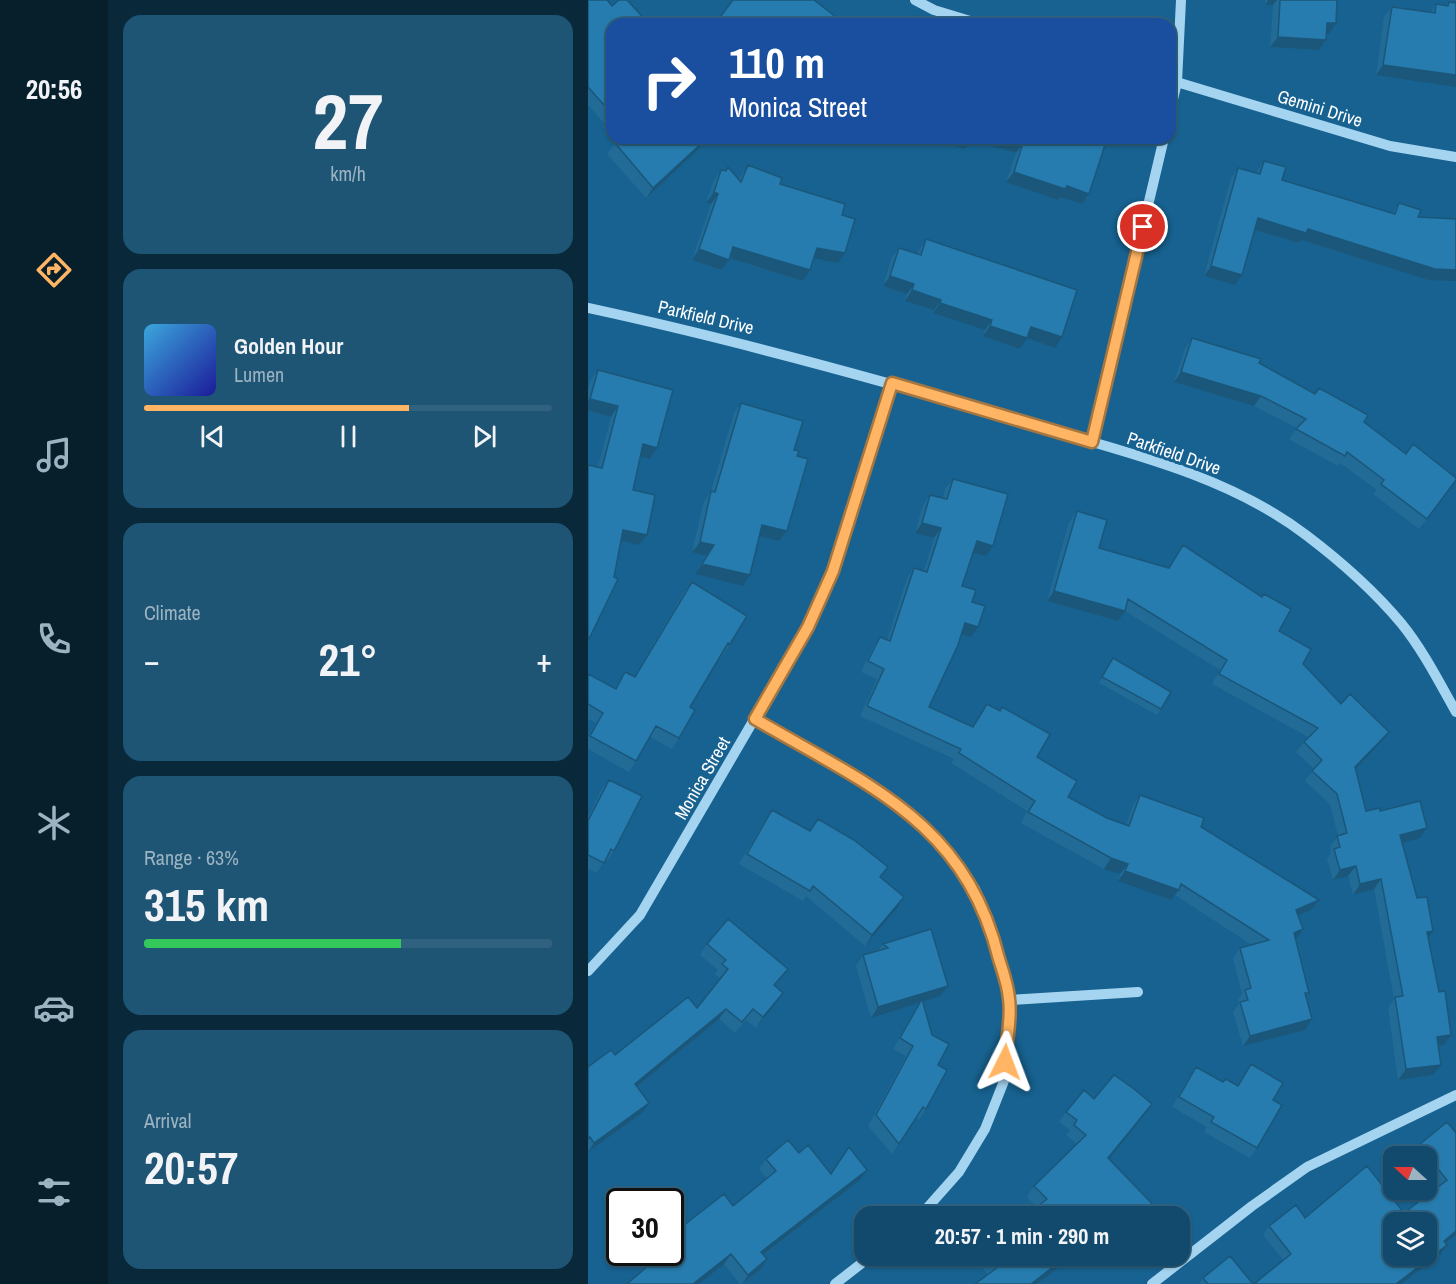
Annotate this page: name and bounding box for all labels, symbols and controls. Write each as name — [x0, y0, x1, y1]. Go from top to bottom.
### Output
text: 110 m — [729, 35, 825, 91]
icon: right — [630, 42, 708, 120]
text: 27 — [312, 68, 384, 173]
text: 20:56 — [26, 71, 82, 107]
street label: Gemini Drive — [1274, 83, 1366, 133]
text: Monica Street — [729, 89, 867, 125]
text: km/h — [330, 160, 366, 187]
pin — [1117, 201, 1168, 252]
icon: arrive — [1126, 210, 1159, 243]
icon: directions — [33, 249, 75, 291]
street label: Parkfield Drive — [656, 294, 756, 340]
text: Golden Hour — [234, 331, 343, 361]
text: Lumen — [234, 361, 284, 388]
icon: previous — [196, 420, 229, 453]
icon: pause — [332, 420, 365, 453]
icon: next — [468, 420, 501, 453]
street label: Parkfield Drive — [1124, 425, 1224, 481]
icon: music — [33, 434, 75, 476]
text: Climate — [144, 599, 201, 626]
icon: phone — [33, 618, 75, 660]
text: 21° — [318, 629, 378, 690]
text: − — [144, 638, 160, 682]
text: + — [536, 638, 552, 682]
street label: Monica Street — [668, 732, 736, 824]
icon: climate — [33, 802, 75, 844]
text: Range · 63% — [144, 844, 239, 871]
text: 315 km — [144, 874, 269, 935]
icon: car — [33, 987, 75, 1029]
position arrow — [973, 1030, 1037, 1094]
text: Arrival — [144, 1107, 191, 1134]
text: 20:57 — [144, 1137, 238, 1198]
north arrow — [1383, 1146, 1437, 1200]
map controls — [1383, 1146, 1437, 1266]
icon: filters — [33, 1171, 75, 1213]
speed limit sign: 30 — [606, 1188, 684, 1266]
button: layers — [1383, 1212, 1437, 1266]
text: 20:57 · 1 min · 290 m — [935, 1221, 1109, 1251]

